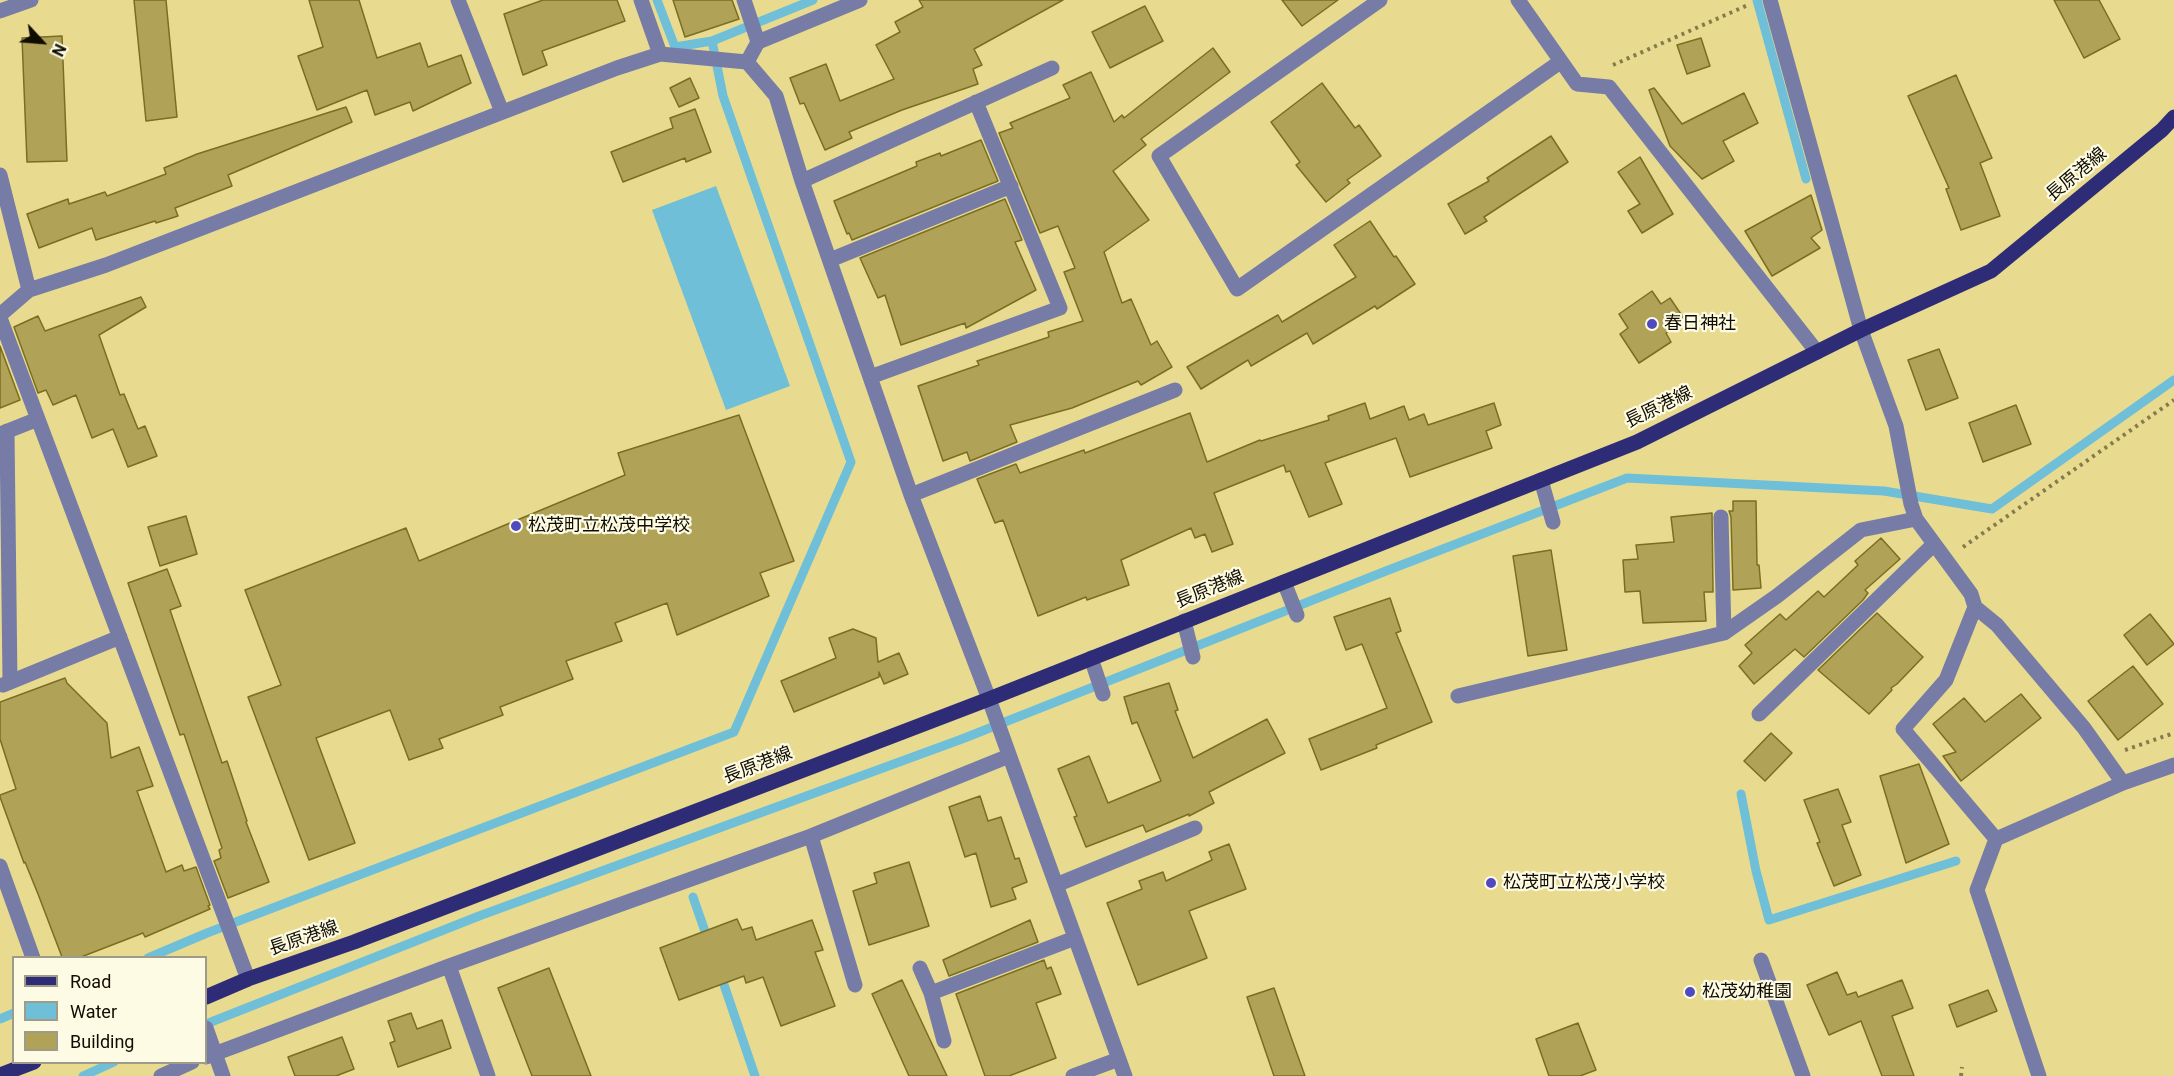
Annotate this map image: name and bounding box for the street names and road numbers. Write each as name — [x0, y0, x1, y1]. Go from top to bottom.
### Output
street label: 長原港線 — [2042, 144, 2112, 206]
street label: 長原港線 — [1622, 383, 1696, 433]
street label: 長原港線 — [1173, 567, 1247, 613]
street label: 長原港線 — [721, 743, 795, 789]
street label: 長原港線 — [266, 917, 342, 961]

